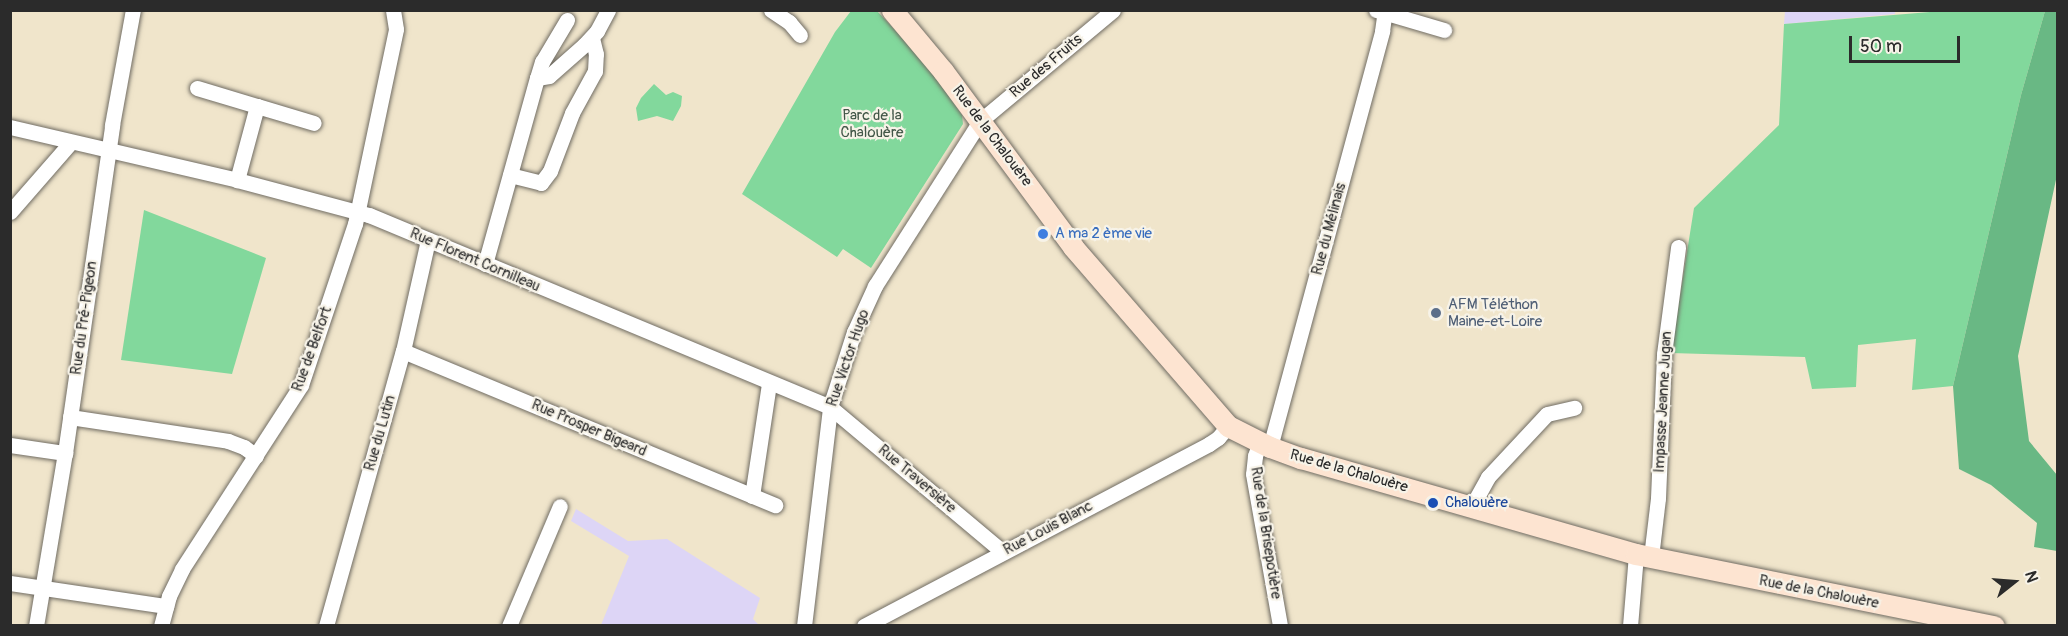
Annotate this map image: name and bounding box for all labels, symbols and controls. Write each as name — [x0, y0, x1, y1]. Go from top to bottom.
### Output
scale bar — [1852, 24, 1963, 62]
street label: Rue des Fruits — [1006, 30, 1086, 102]
text: 50 m — [1860, 35, 1902, 58]
street label: Rue de la Chalouère — [948, 82, 1036, 190]
park label: Parc de la Chalouère — [841, 106, 903, 141]
street label: Rue du Mélinais — [1308, 181, 1350, 277]
street label: Rue Florent Cornilleau — [407, 224, 543, 296]
place label: A ma 2 ème vie — [1055, 225, 1152, 243]
marker: A ma 2 ème vie — [1036, 227, 1050, 241]
street label: Rue du Pré-Pigeon — [67, 260, 101, 376]
place label: AFM Téléthon Maine-et-Loire — [1448, 295, 1542, 330]
street label: Rue de Belfort — [288, 304, 336, 394]
marker: AFM Téléthon Maine-et-Loire — [1429, 306, 1443, 320]
street label: Rue Victor Hugo — [823, 307, 873, 409]
street label: Impasse Jeanne Jugan — [1650, 331, 1676, 473]
street label: Rue du Lutin — [361, 393, 399, 473]
street label: Rue Prosper Bigeard — [529, 396, 649, 460]
street label: Rue Traversière — [874, 441, 960, 517]
street label: Rue de la Chalouère — [1288, 446, 1410, 496]
street label: Rue de la Brisepotière — [1247, 466, 1285, 600]
place label: Chalouère — [1445, 494, 1508, 512]
marker: Chalouère — [1426, 496, 1440, 510]
street label: Rue Louis Blanc — [1000, 497, 1096, 559]
north arrow — [1984, 552, 2044, 612]
text: N — [2020, 569, 2042, 585]
street label: Rue de la Chalouère — [1758, 572, 1880, 612]

